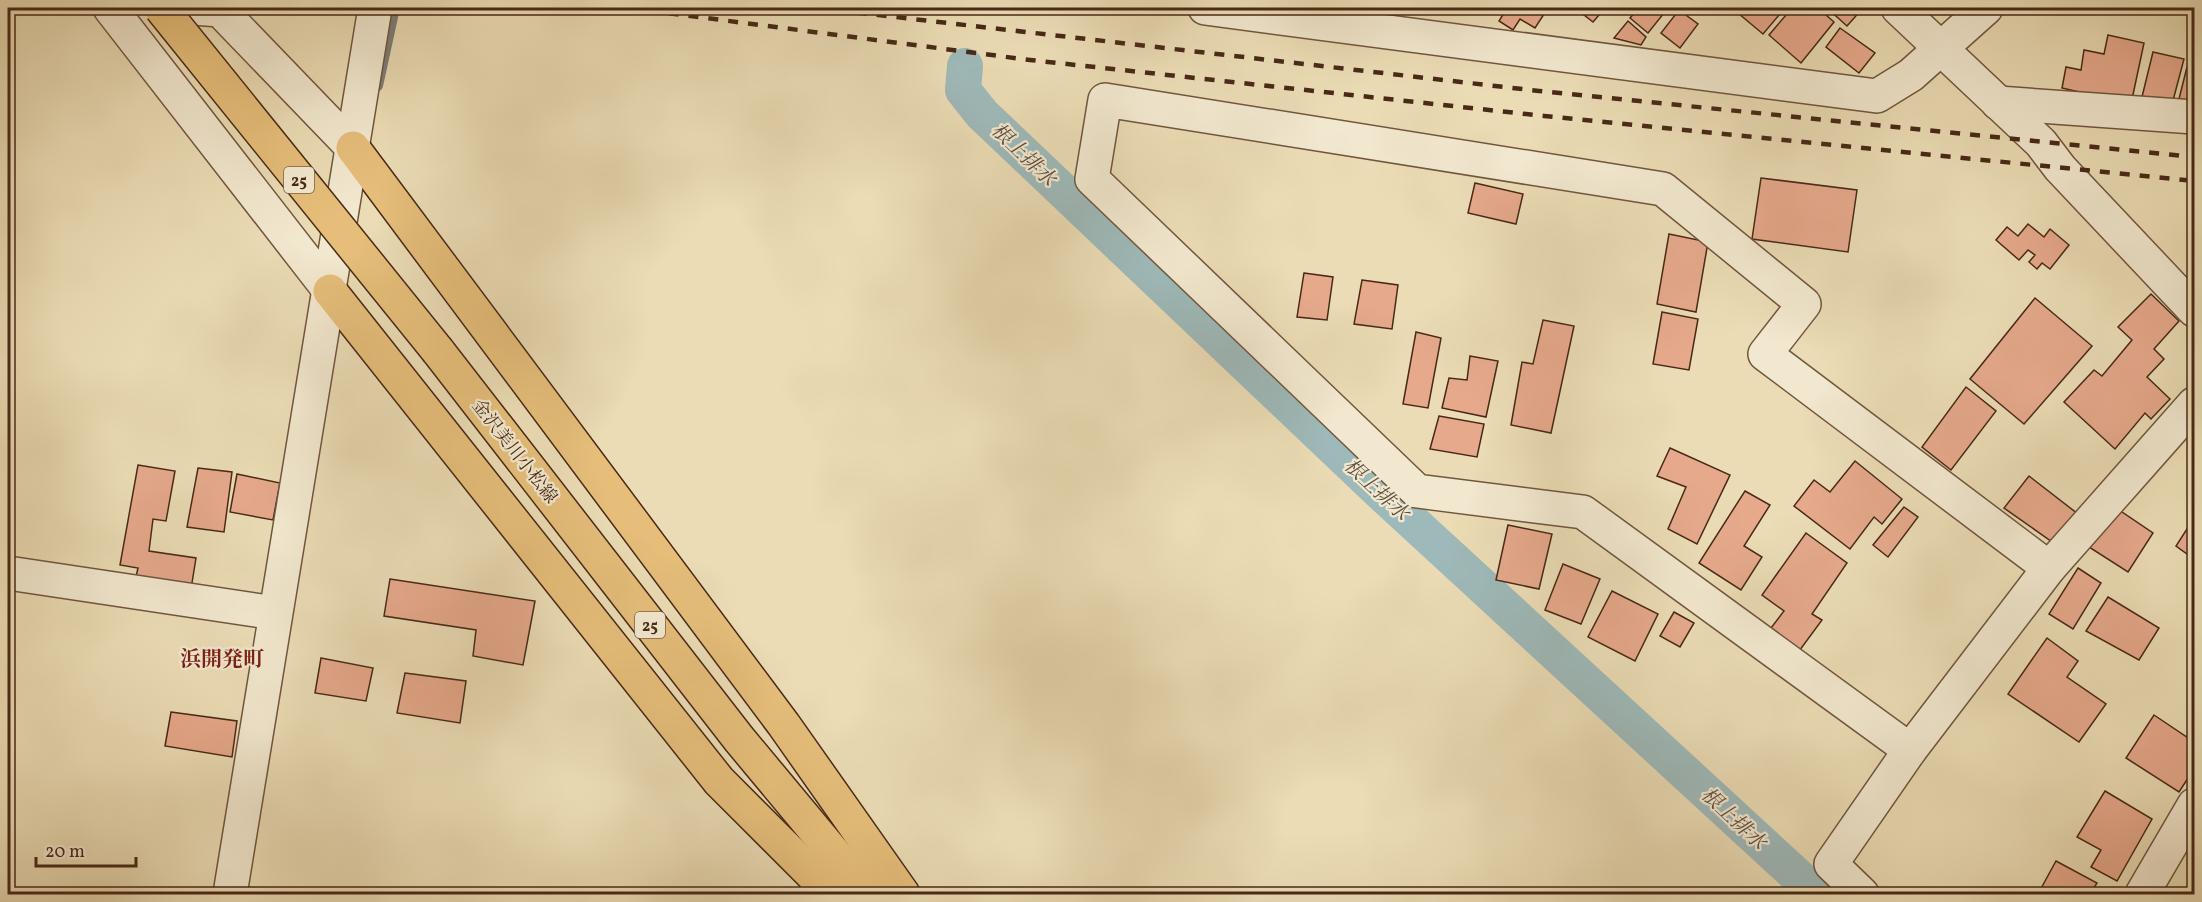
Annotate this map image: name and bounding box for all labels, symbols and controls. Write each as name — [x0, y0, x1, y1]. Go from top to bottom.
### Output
water label: 根上排水 — [984, 118, 1063, 195]
road number: 25 — [284, 167, 314, 193]
street label: 金沢美川小松線 — [465, 395, 562, 509]
water label: 根上排水 — [1337, 453, 1416, 529]
road number: 25 — [635, 612, 665, 638]
district label: 浜開発町 — [180, 646, 264, 675]
water label: 根上排水 — [1694, 782, 1773, 858]
scale bar — [36, 830, 136, 868]
text: 20 m — [45, 840, 85, 865]

